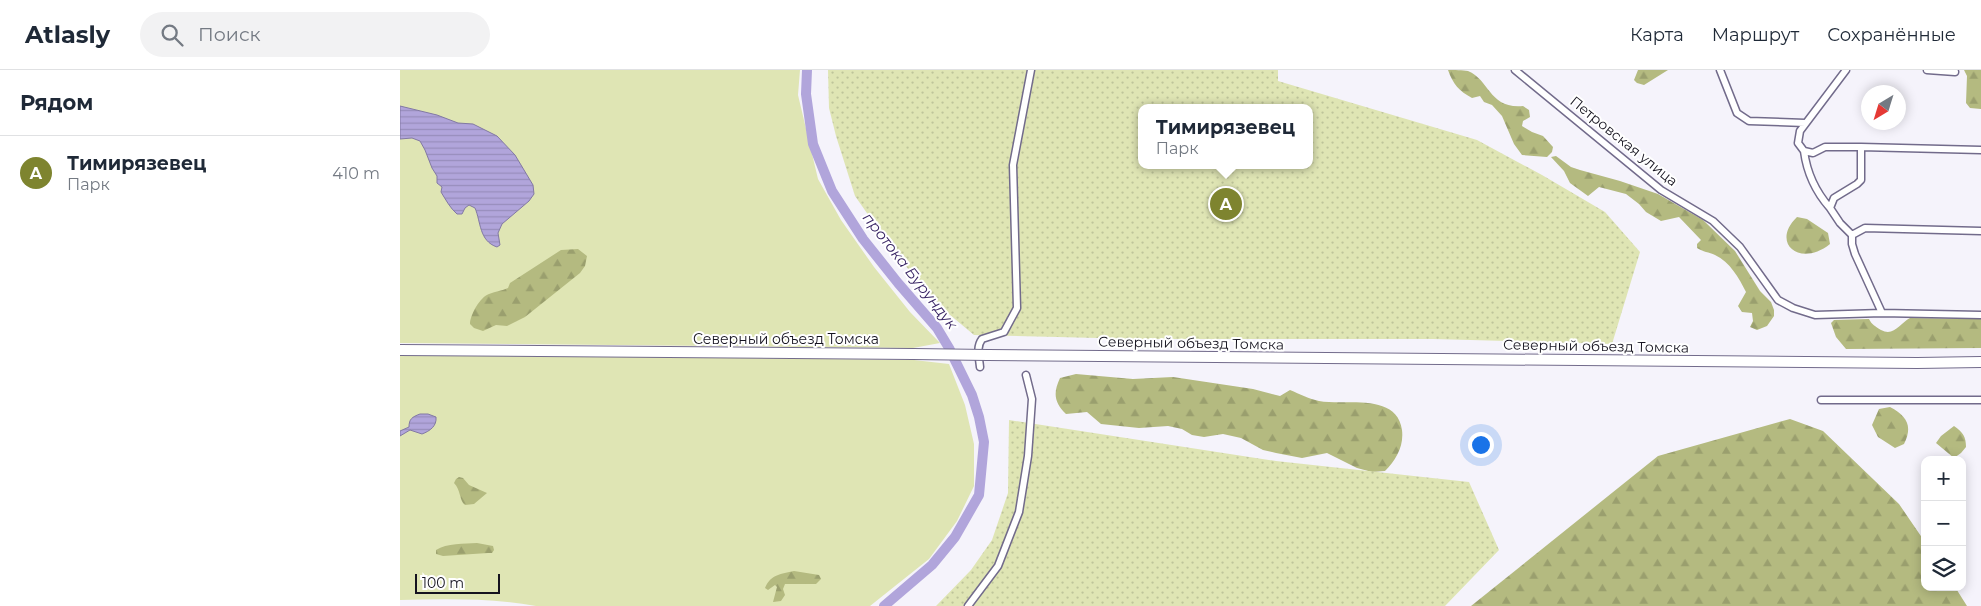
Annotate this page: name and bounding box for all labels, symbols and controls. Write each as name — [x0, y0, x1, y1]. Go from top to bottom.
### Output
search box — [140, 12, 490, 57]
text: Atlasly — [25, 20, 110, 49]
icon: search — [158, 21, 186, 49]
text: Поиск — [198, 23, 261, 46]
text: Карта — [1630, 24, 1684, 46]
text: Маршрут — [1712, 24, 1799, 46]
text: Сохранённые — [1827, 24, 1956, 46]
north arrow — [1861, 85, 1906, 130]
text: Рядом — [20, 90, 93, 115]
street label: Петровская улица — [1566, 92, 1682, 190]
popup — [1138, 104, 1313, 169]
text: Тимирязевец — [1156, 116, 1295, 139]
text: Парк — [1156, 139, 1199, 158]
text: Тимирязевец — [67, 152, 206, 175]
text: A — [30, 164, 42, 183]
text: 410 m — [332, 164, 380, 183]
text: Парк — [67, 175, 110, 194]
pin: A — [1210, 185, 1242, 223]
water label: протока Бурундук — [859, 209, 963, 334]
street label: Северный объезд Томска — [693, 330, 879, 348]
street label: Северный объезд Томска — [1098, 332, 1284, 354]
street label: Северный объезд Томска — [1503, 335, 1689, 357]
your location — [1468, 432, 1494, 458]
map controls — [1921, 456, 1966, 591]
button: + — [1921, 456, 1966, 501]
button: − — [1921, 501, 1966, 546]
button: layers — [1921, 546, 1966, 591]
scale bar — [415, 571, 500, 594]
text: 100 m — [422, 574, 464, 592]

